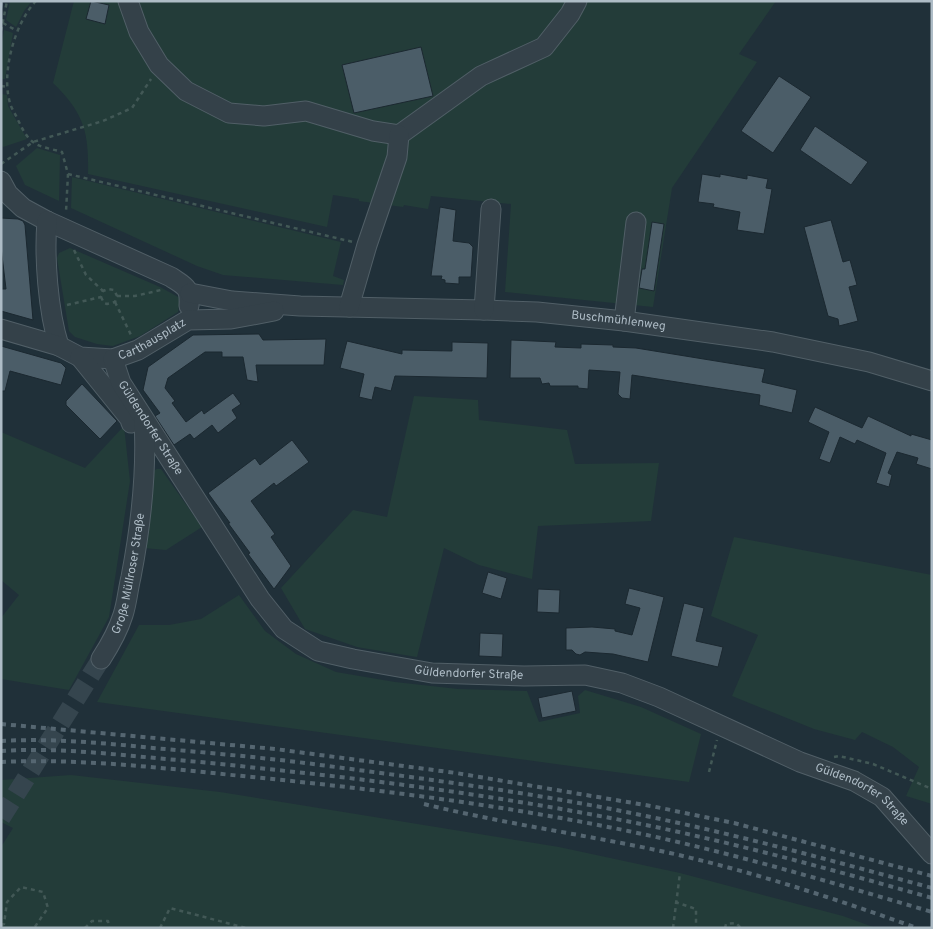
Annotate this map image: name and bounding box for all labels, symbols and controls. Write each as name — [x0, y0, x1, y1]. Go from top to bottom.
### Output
street label: Buschmühlenweg — [570, 308, 667, 335]
street label: Carthausplatz — [116, 315, 189, 364]
street label: Güldendorfer Straße — [114, 378, 186, 478]
street label: Große Müllroser Straße — [108, 512, 149, 637]
street label: Güldendorfer Straße — [413, 662, 524, 684]
street label: Güldendorfer Straße — [813, 760, 912, 830]

